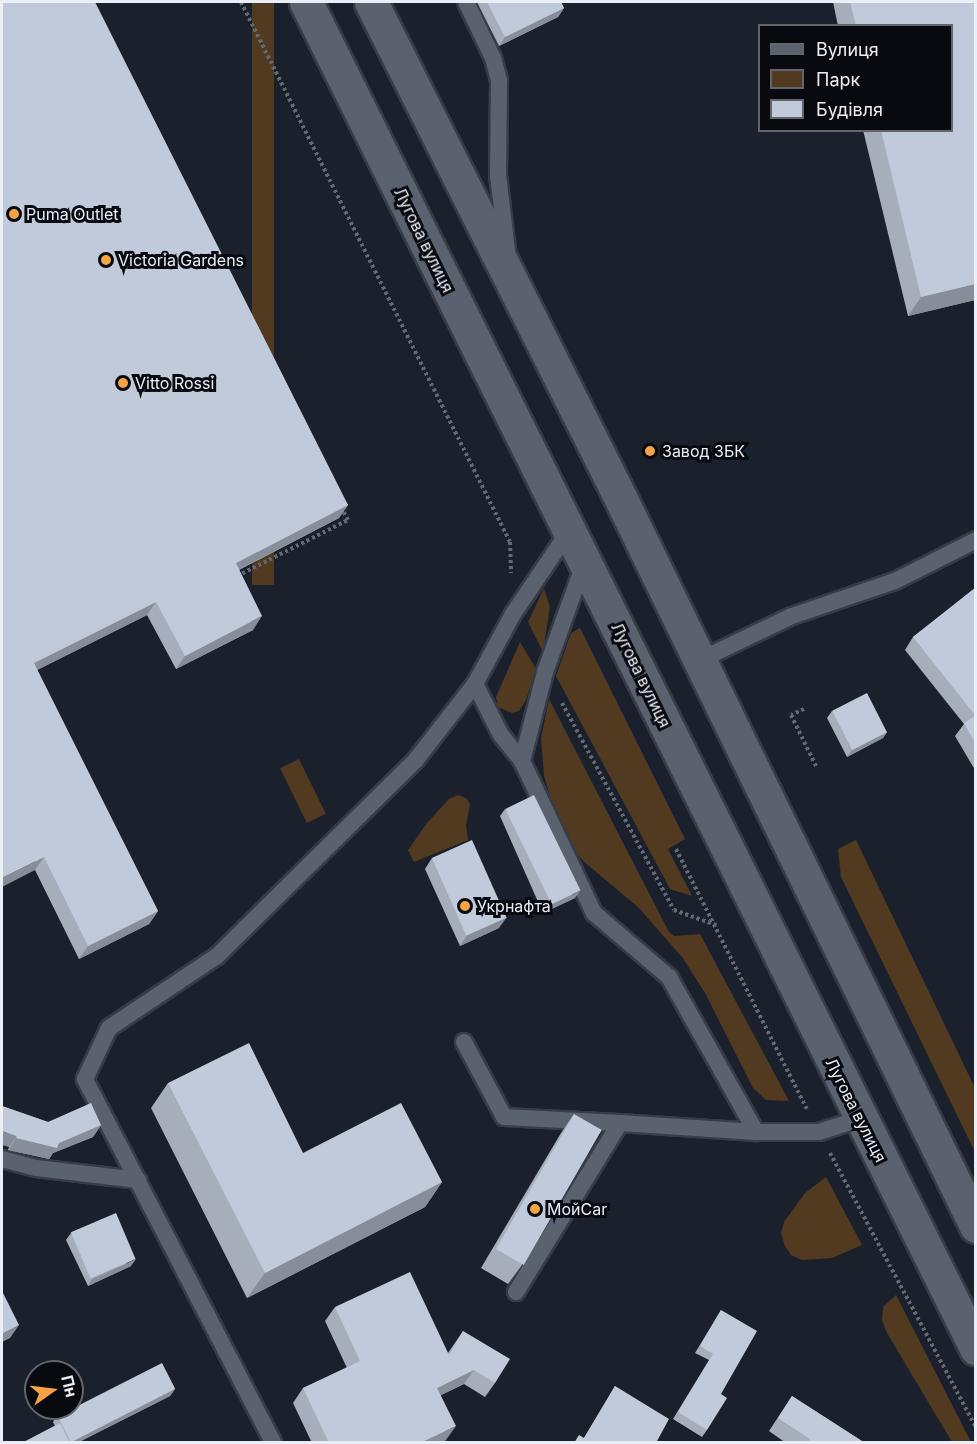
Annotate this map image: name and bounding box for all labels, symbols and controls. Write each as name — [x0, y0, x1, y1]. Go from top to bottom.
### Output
legend — [758, 24, 953, 132]
text: Вулиця — [816, 39, 879, 60]
text: Парк — [816, 69, 860, 90]
text: Будівля — [816, 99, 883, 120]
street label: Лугова вулиця — [390, 184, 458, 296]
place label: Puma Outlet — [26, 204, 119, 224]
marker: Puma Outlet — [7, 207, 21, 221]
place label: Victoria Gardens — [118, 250, 244, 270]
marker: Victoria Gardens — [99, 253, 113, 267]
place label: Vitto Rossi — [135, 373, 214, 393]
marker: Vitto Rossi — [116, 376, 130, 390]
place label: Завод ЗБК — [662, 441, 745, 461]
marker: Завод ЗБК — [643, 444, 657, 458]
street label: Лугова вулиця — [607, 619, 675, 731]
place label: Укрнафта — [477, 896, 551, 916]
marker: Укрнафта — [458, 899, 472, 913]
street label: Лугова вулиця — [822, 1055, 890, 1165]
place label: МойCar — [547, 1199, 607, 1219]
marker: МойCar — [528, 1202, 542, 1216]
north arrow — [24, 1360, 84, 1420]
text: Пн — [57, 1373, 82, 1399]

